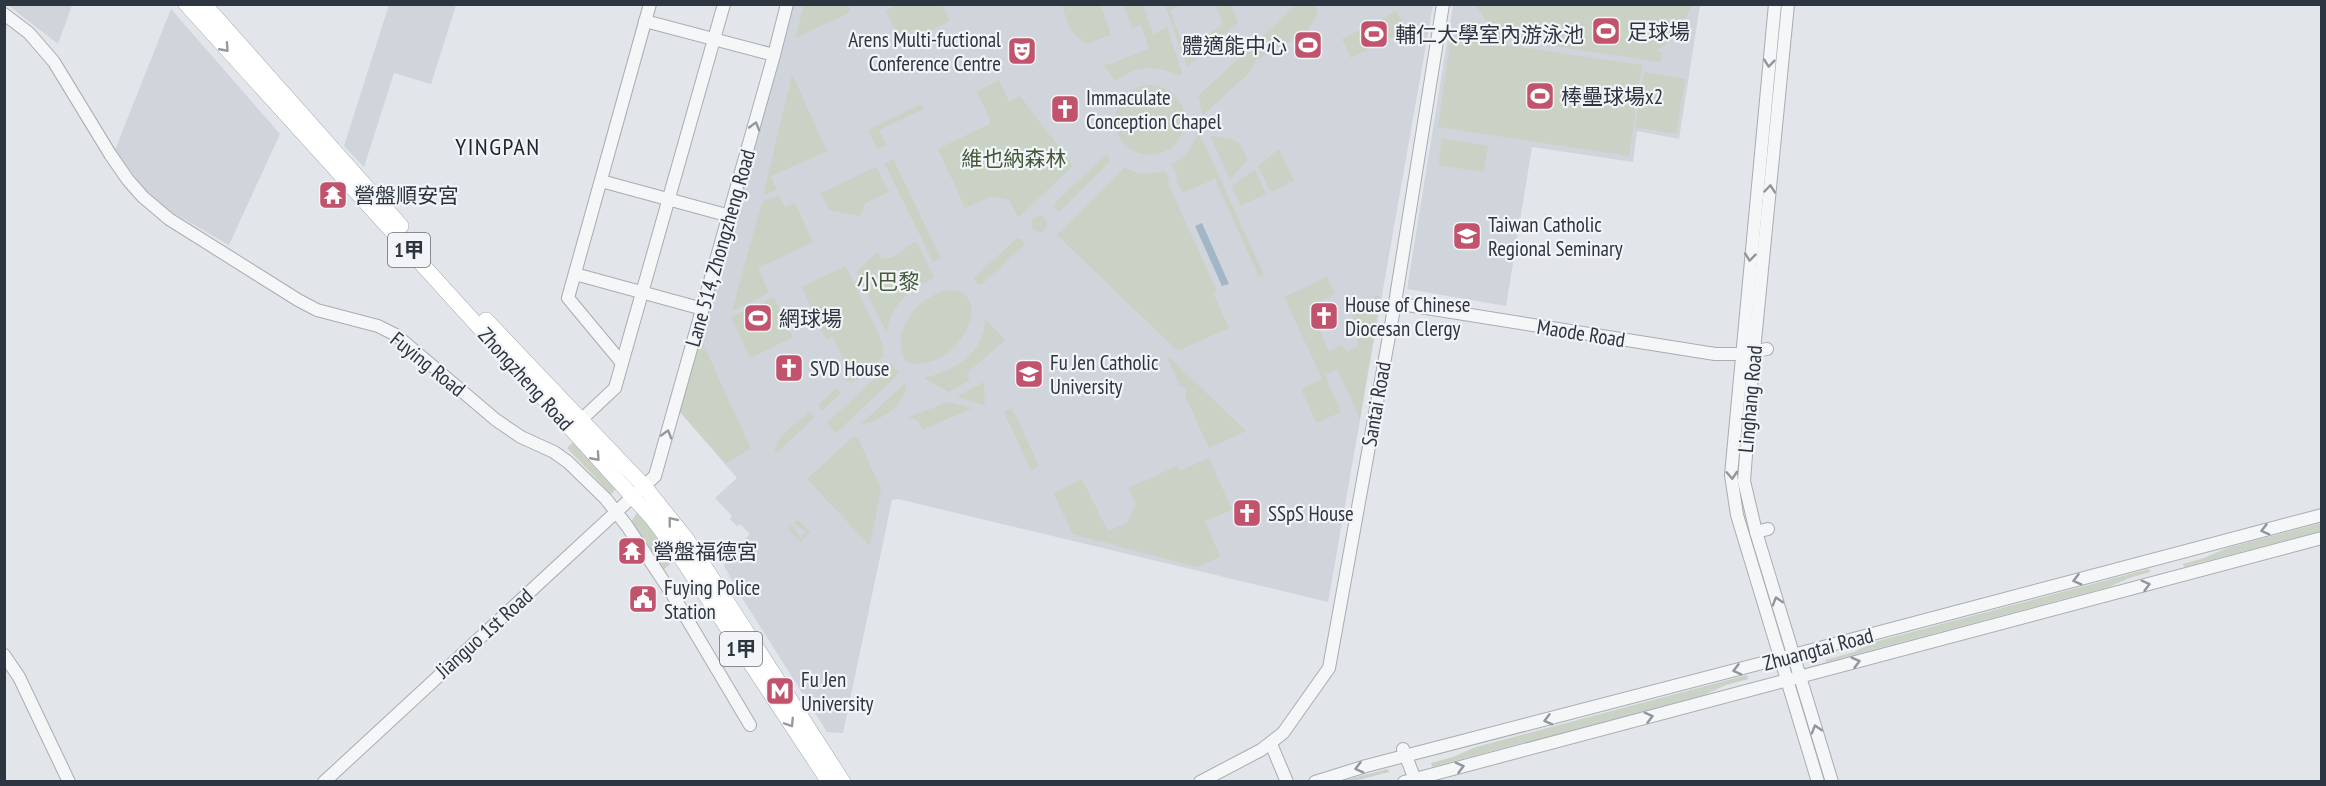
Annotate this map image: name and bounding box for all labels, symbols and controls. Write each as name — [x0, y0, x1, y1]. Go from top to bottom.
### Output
sports icon: 足球場 — [1590, 15, 1622, 47]
sports icon: 輔仁大學室內游泳池 — [1358, 18, 1390, 50]
place label: 足球場 — [1627, 18, 1690, 45]
place label: 輔仁大學室內游泳池 — [1395, 21, 1584, 48]
place label: Arens Multi-fuctional Conference Centre — [848, 26, 1001, 77]
sports icon: 體適能中心 — [1292, 29, 1324, 61]
place label: 體適能中心 — [1182, 32, 1287, 59]
theatre icon: Arens Multi-fuctional Conference Centre — [1006, 35, 1038, 67]
one-way arrow — [218, 41, 229, 52]
one-way arrow — [1763, 58, 1776, 67]
sports icon: 棒壘球場x2 — [1524, 80, 1556, 112]
place label: 棒壘球場x2 — [1561, 83, 1663, 110]
place label: Immaculate Conception Chapel — [1086, 84, 1221, 135]
church icon: Immaculate Conception Chapel — [1049, 93, 1081, 125]
one-way arrow — [747, 121, 760, 131]
district label: YINGPAN — [455, 131, 541, 162]
park label: 維也納森林 — [962, 145, 1067, 172]
street label: Lane 514, Zhongzheng Road — [679, 146, 761, 350]
temple icon: 營盤順安宮 — [317, 179, 349, 211]
place label: 營盤順安宮 — [354, 182, 459, 209]
one-way arrow — [1763, 184, 1776, 193]
place label: Taiwan Catholic Regional Seminary — [1488, 211, 1623, 262]
school or university icon: Taiwan Catholic Regional Seminary — [1451, 220, 1483, 252]
road number: 1甲 — [388, 233, 430, 267]
one-way arrow — [1744, 252, 1757, 261]
park label: 小巴黎 — [857, 268, 920, 295]
place label: House of Chinese Diocesan Clergy — [1345, 291, 1470, 342]
church icon: House of Chinese Diocesan Clergy — [1308, 300, 1340, 332]
sports icon: 網球場 — [742, 302, 774, 334]
place label: 網球場 — [779, 305, 842, 332]
street label: Maode Road — [1535, 313, 1627, 353]
street label: Zhongzheng Road — [473, 322, 579, 436]
street label: Fuying Road — [385, 326, 471, 402]
street label: Linghang Road — [1732, 344, 1768, 454]
place label: Fu Jen Catholic University — [1050, 349, 1159, 400]
church icon: SVD House — [773, 352, 805, 384]
place label: SVD House — [810, 355, 889, 382]
school or university icon: Fu Jen Catholic University — [1013, 358, 1045, 390]
street label: Santai Road — [1355, 359, 1397, 449]
one-way arrow — [660, 429, 672, 440]
one-way arrow — [589, 450, 600, 460]
one-way arrow — [1725, 470, 1738, 479]
church icon: SSpS House — [1231, 497, 1263, 529]
place label: SSpS House — [1268, 500, 1354, 527]
one-way arrow — [668, 516, 679, 527]
one-way arrow — [2260, 523, 2271, 535]
temple icon: 營盤福德宮 — [616, 535, 648, 567]
place label: 營盤福德宮 — [653, 538, 758, 565]
one-way arrow — [2072, 573, 2082, 585]
place label: Fuying Police Station — [664, 574, 760, 625]
one-way arrow — [2140, 580, 2151, 592]
street label: Jianguo 1st Road — [429, 582, 538, 684]
public building icon: Fuying Police Station — [627, 583, 659, 615]
one-way arrow — [1771, 596, 1784, 607]
street label: Zhuangtai Road — [1760, 621, 1876, 677]
road number: 1甲 — [720, 632, 762, 666]
one-way arrow — [1850, 657, 1861, 669]
one-way arrow — [1732, 663, 1742, 676]
place label: Fu Jen University — [801, 666, 874, 717]
metro station icon: Fu Jen University — [764, 675, 796, 707]
one-way arrow — [1543, 712, 1553, 725]
one-way arrow — [1644, 712, 1654, 725]
one-way arrow — [783, 716, 794, 727]
one-way arrow — [1811, 724, 1823, 735]
one-way arrow — [1354, 761, 1365, 773]
one-way arrow — [1455, 761, 1465, 774]

